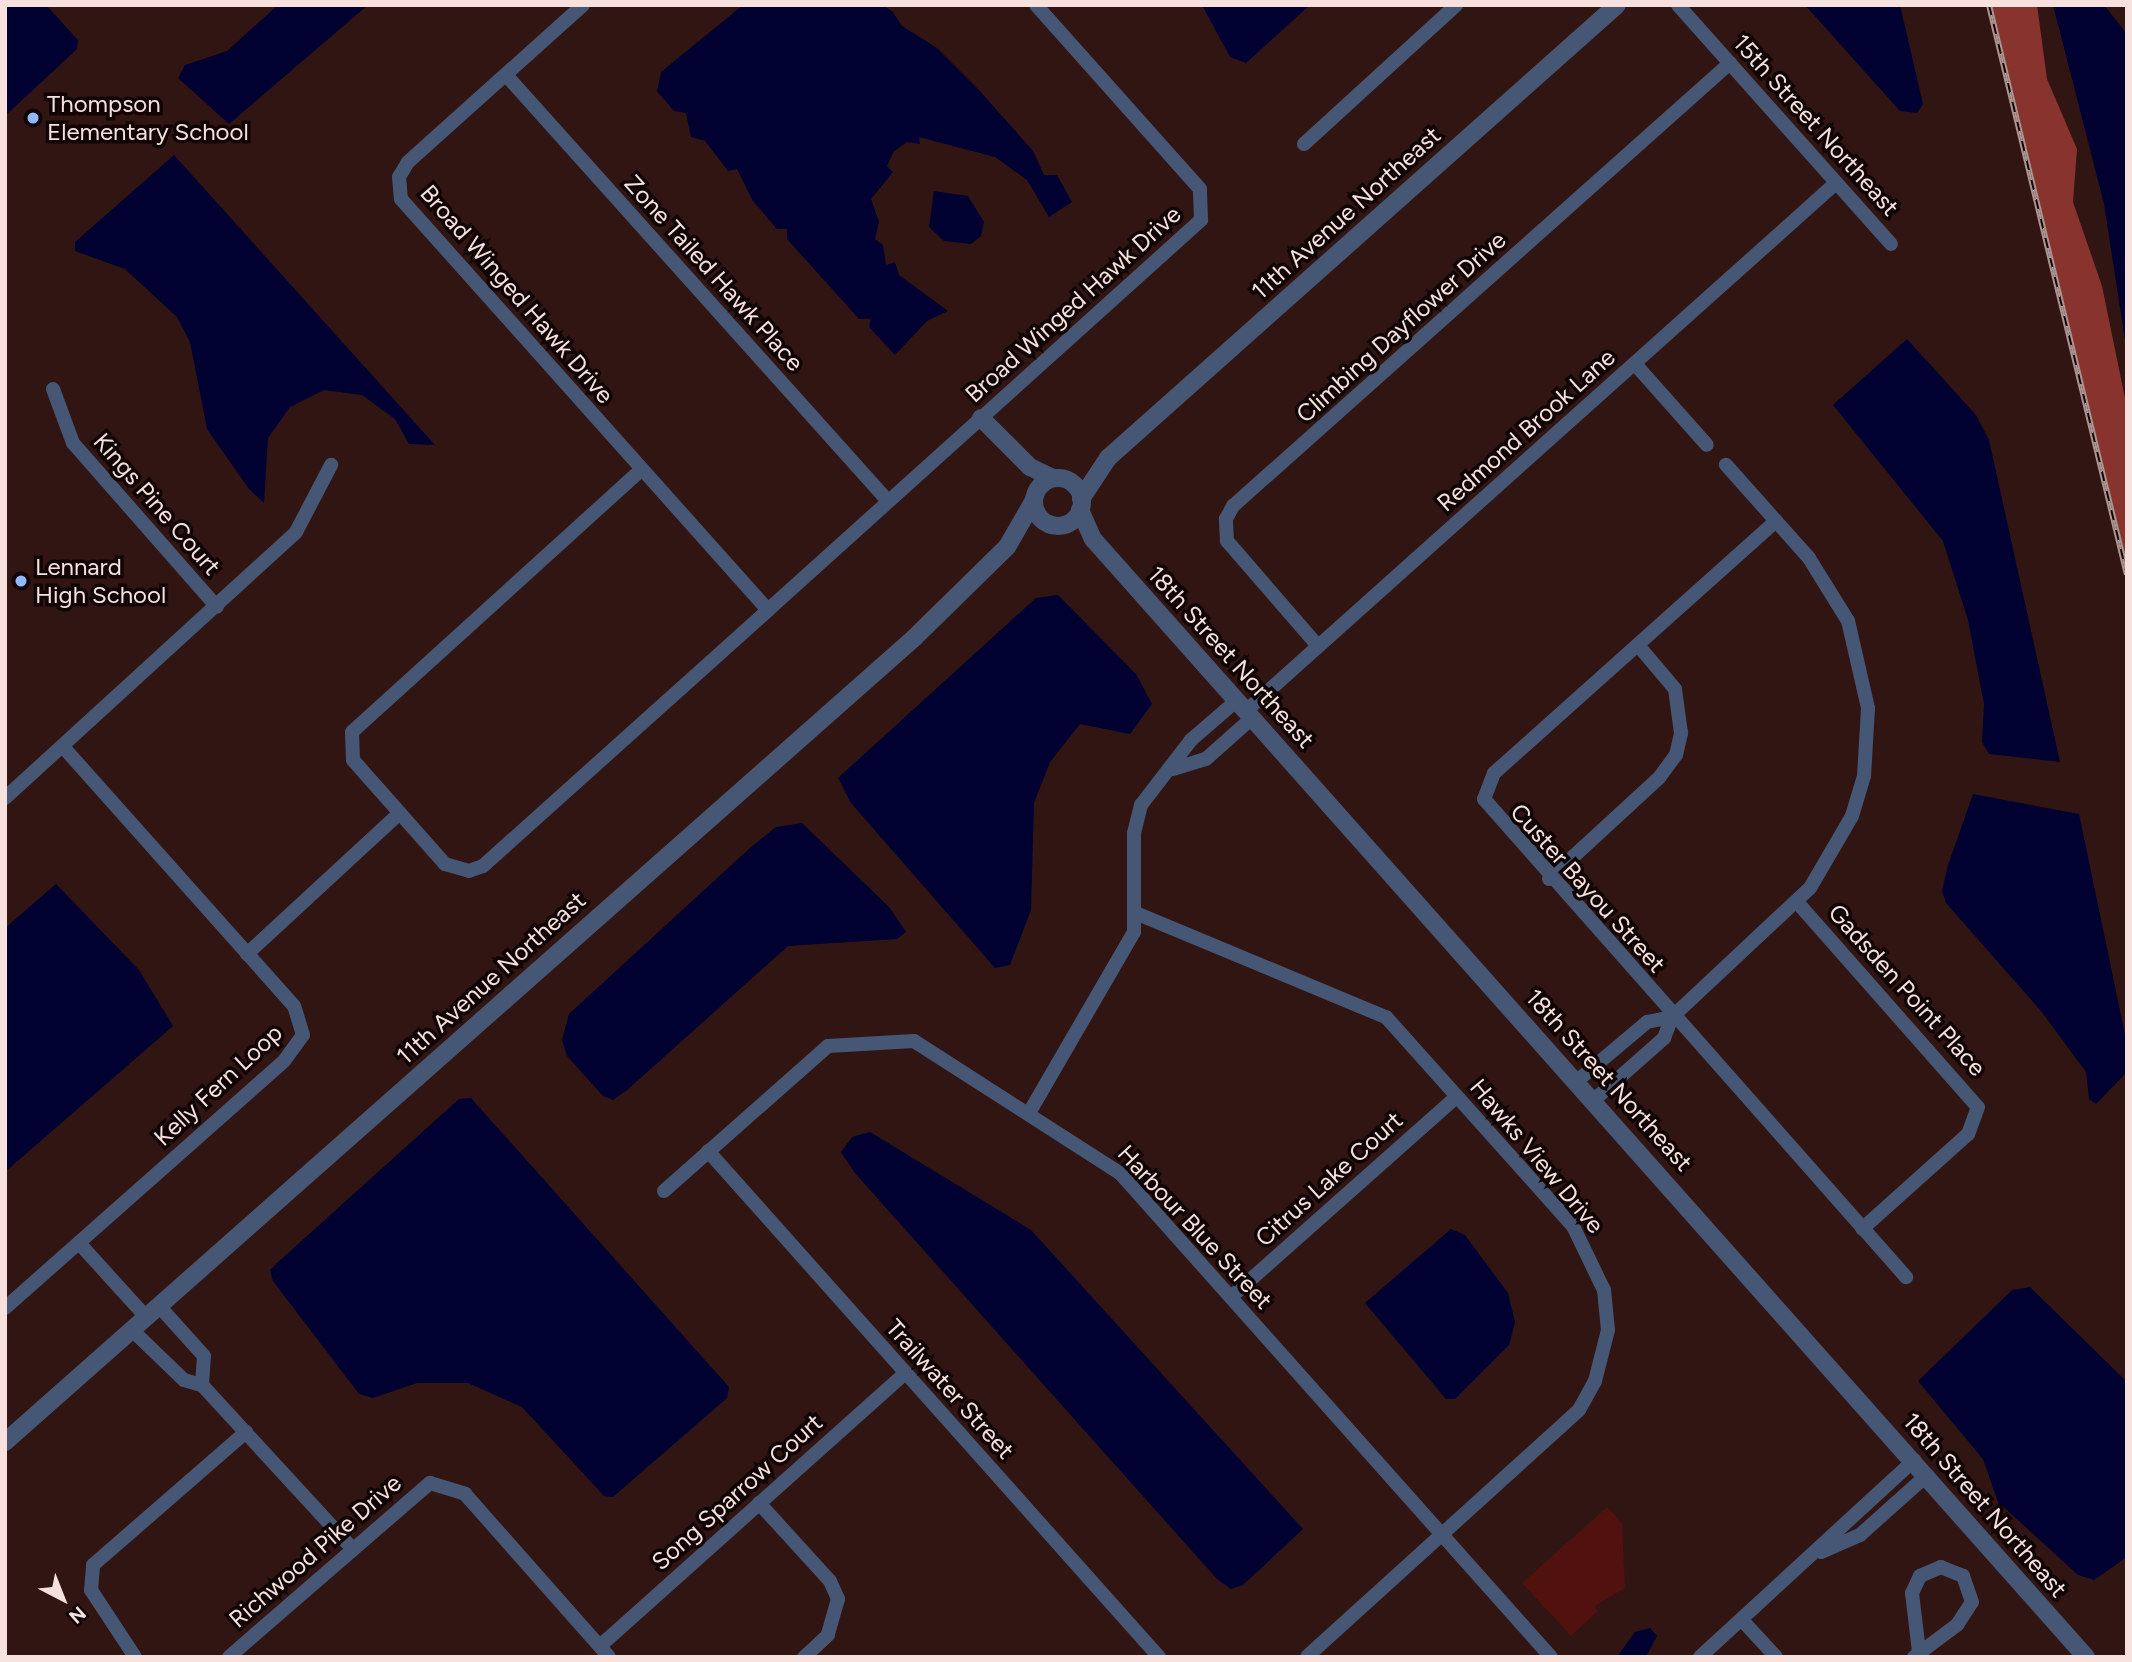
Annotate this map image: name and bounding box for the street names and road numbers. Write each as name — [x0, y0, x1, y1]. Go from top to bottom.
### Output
street label: 15th Street Northeast — [1727, 28, 1905, 222]
street label: 11th Avenue Northeast — [1246, 121, 1446, 305]
street label: Zone Tailed Hawk Place — [618, 169, 810, 377]
street label: Broad Winged Hawk Drive — [414, 179, 620, 409]
street label: Broad Winged Hawk Drive — [959, 200, 1187, 408]
street label: Climbing Dayflower Drive — [1290, 225, 1512, 429]
street label: Redmond Brook Lane — [1431, 343, 1621, 517]
street label: Kings Pine Court — [88, 427, 226, 581]
street label: 18th Street Northeast — [1142, 560, 1320, 754]
street label: Custer Bayou Street — [1505, 798, 1671, 978]
street label: 11th Avenue Northeast — [391, 886, 591, 1070]
street label: Gadsden Point Place — [1822, 898, 1992, 1082]
street label: 18th Street Northeast — [1520, 983, 1698, 1177]
street label: Kelly Fern Loop — [148, 1018, 288, 1152]
street label: Hawks View Drive — [1464, 1073, 1610, 1239]
street label: Citrus Lake Court — [1250, 1106, 1408, 1252]
street label: Harbour Blue Street — [1112, 1139, 1278, 1315]
street label: Trailwater Street — [880, 1313, 1020, 1465]
street label: 18th Street Northeast — [1897, 1407, 2073, 1603]
street label: Song Sparrow Court — [646, 1408, 828, 1576]
street label: Richwood Pike Drive — [223, 1468, 407, 1634]

